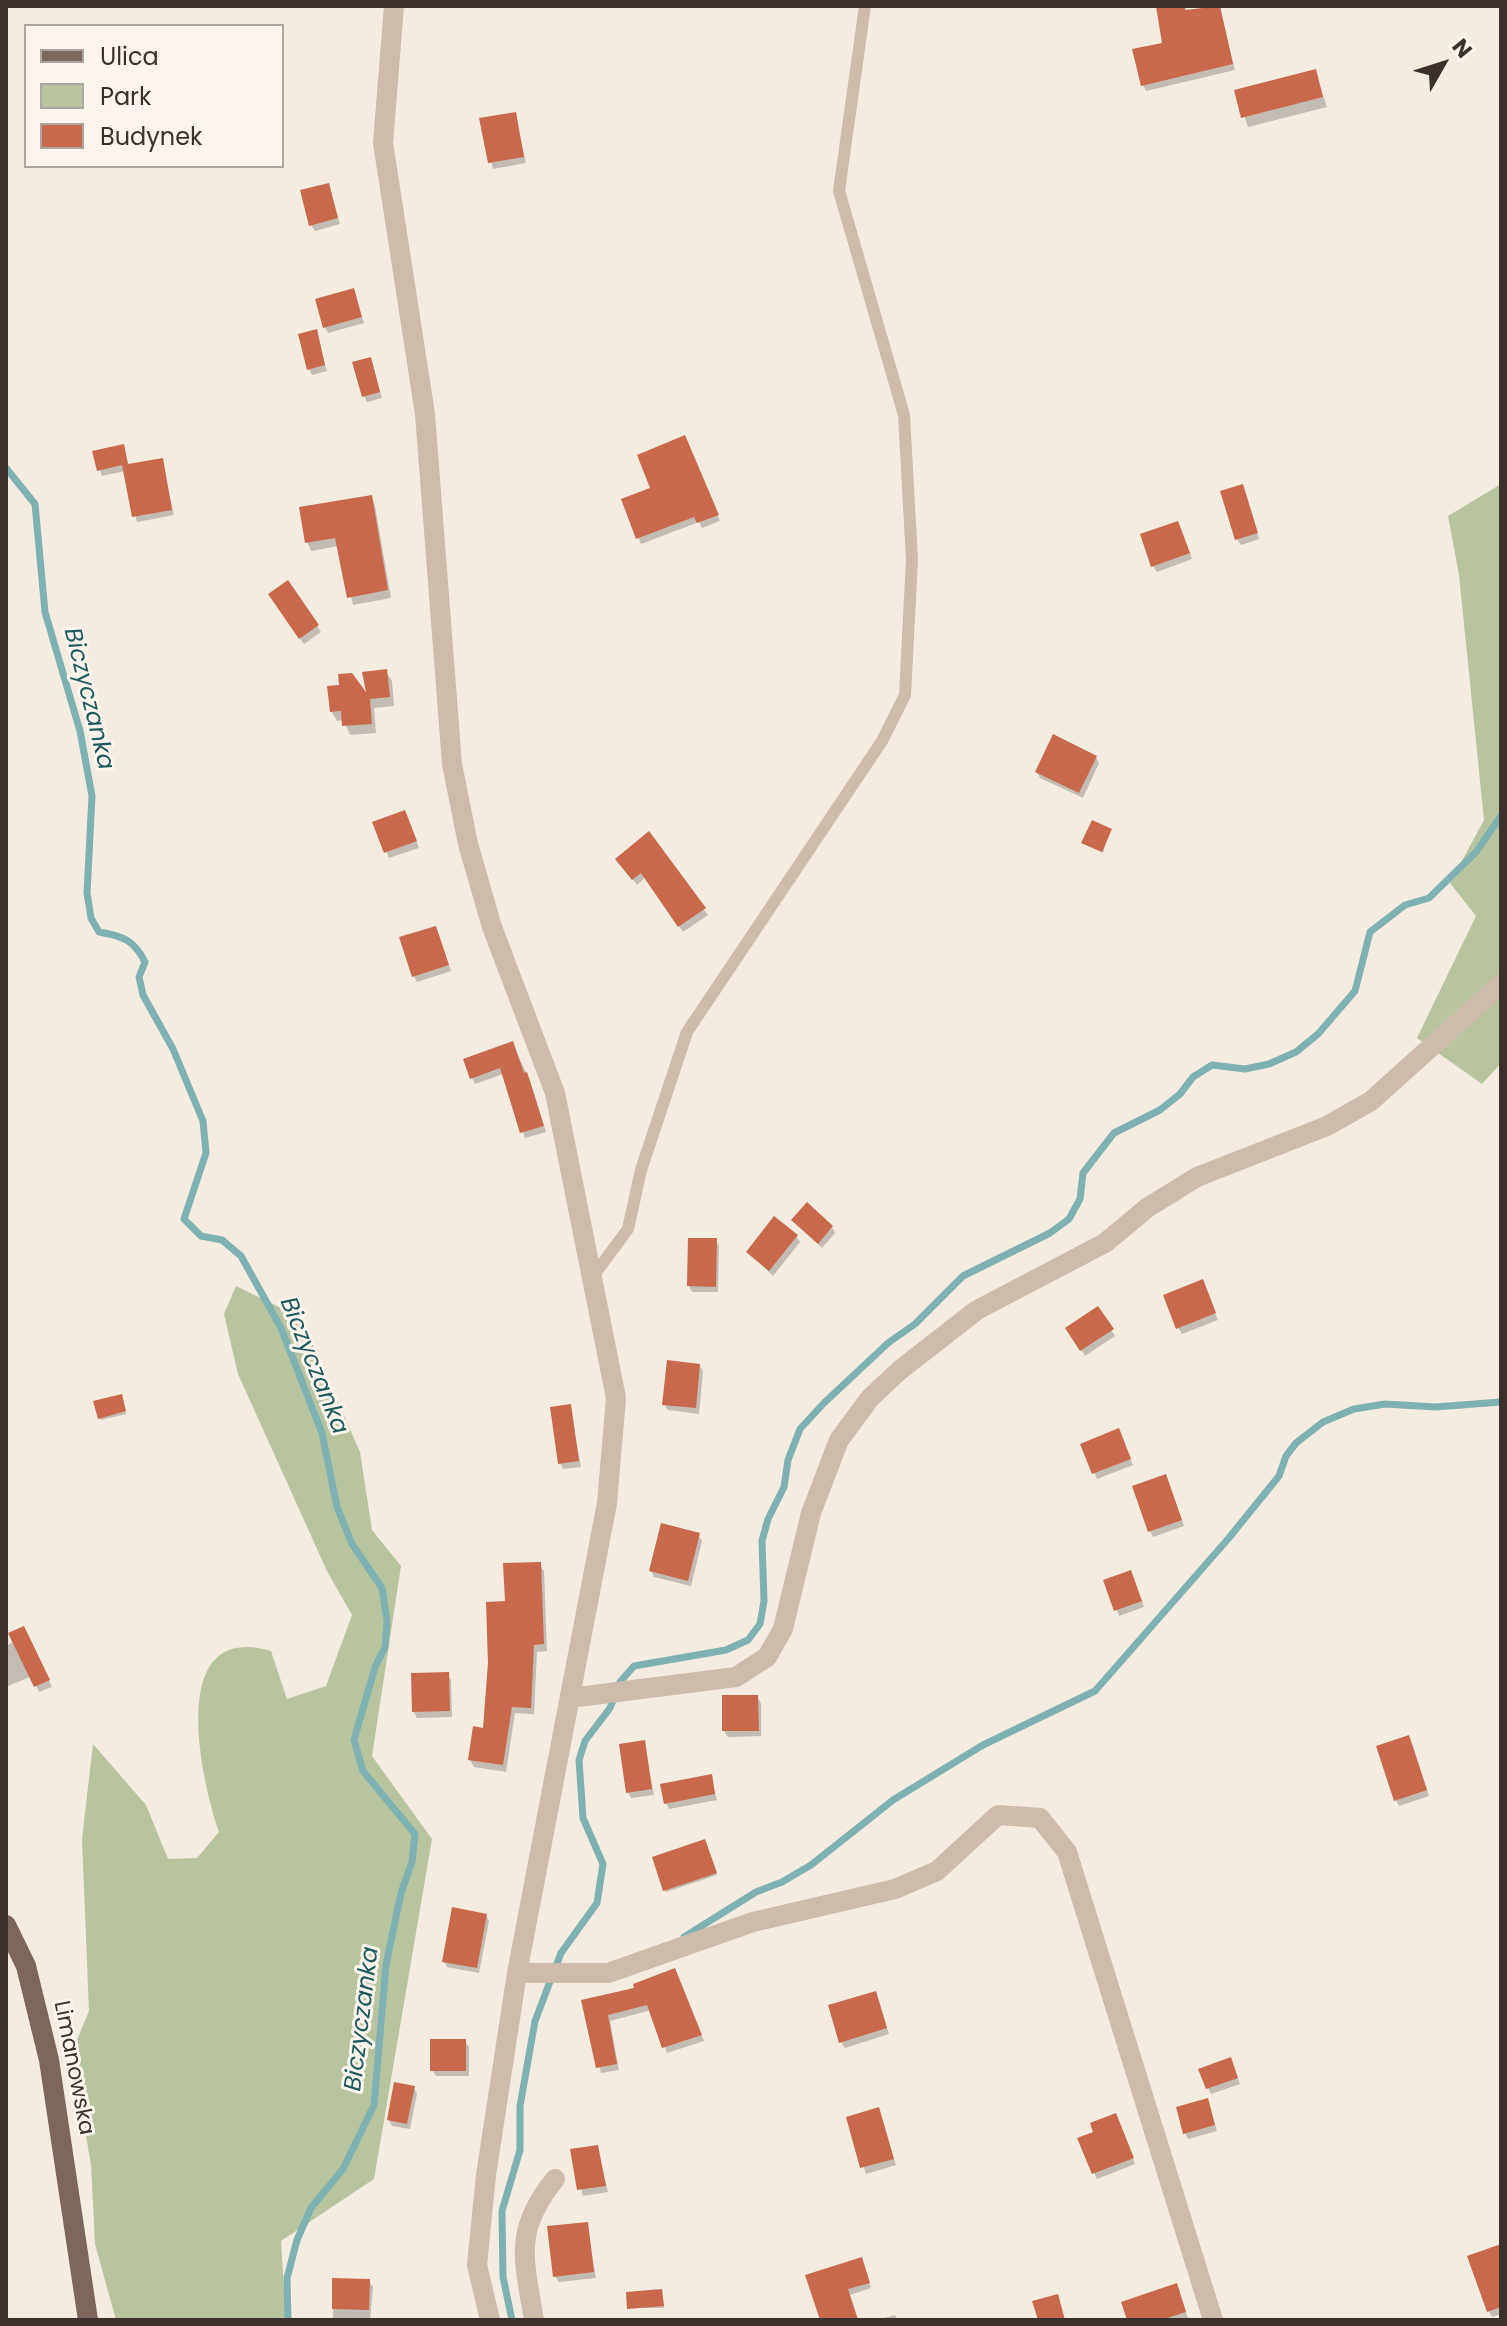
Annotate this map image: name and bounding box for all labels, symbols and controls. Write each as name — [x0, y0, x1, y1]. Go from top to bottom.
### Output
legend — [24, 24, 284, 168]
north arrow — [1403, 24, 1483, 104]
text: N — [1445, 32, 1479, 65]
text: Ulica — [100, 40, 159, 73]
text: Park — [100, 80, 151, 113]
text: Budynek — [100, 120, 202, 153]
water label: Biczyczanka — [56, 625, 120, 773]
water label: Biczyczanka — [272, 1293, 354, 1439]
water label: Biczyczanka — [340, 1945, 386, 2093]
street label: Limanowska — [47, 1999, 99, 2137]

